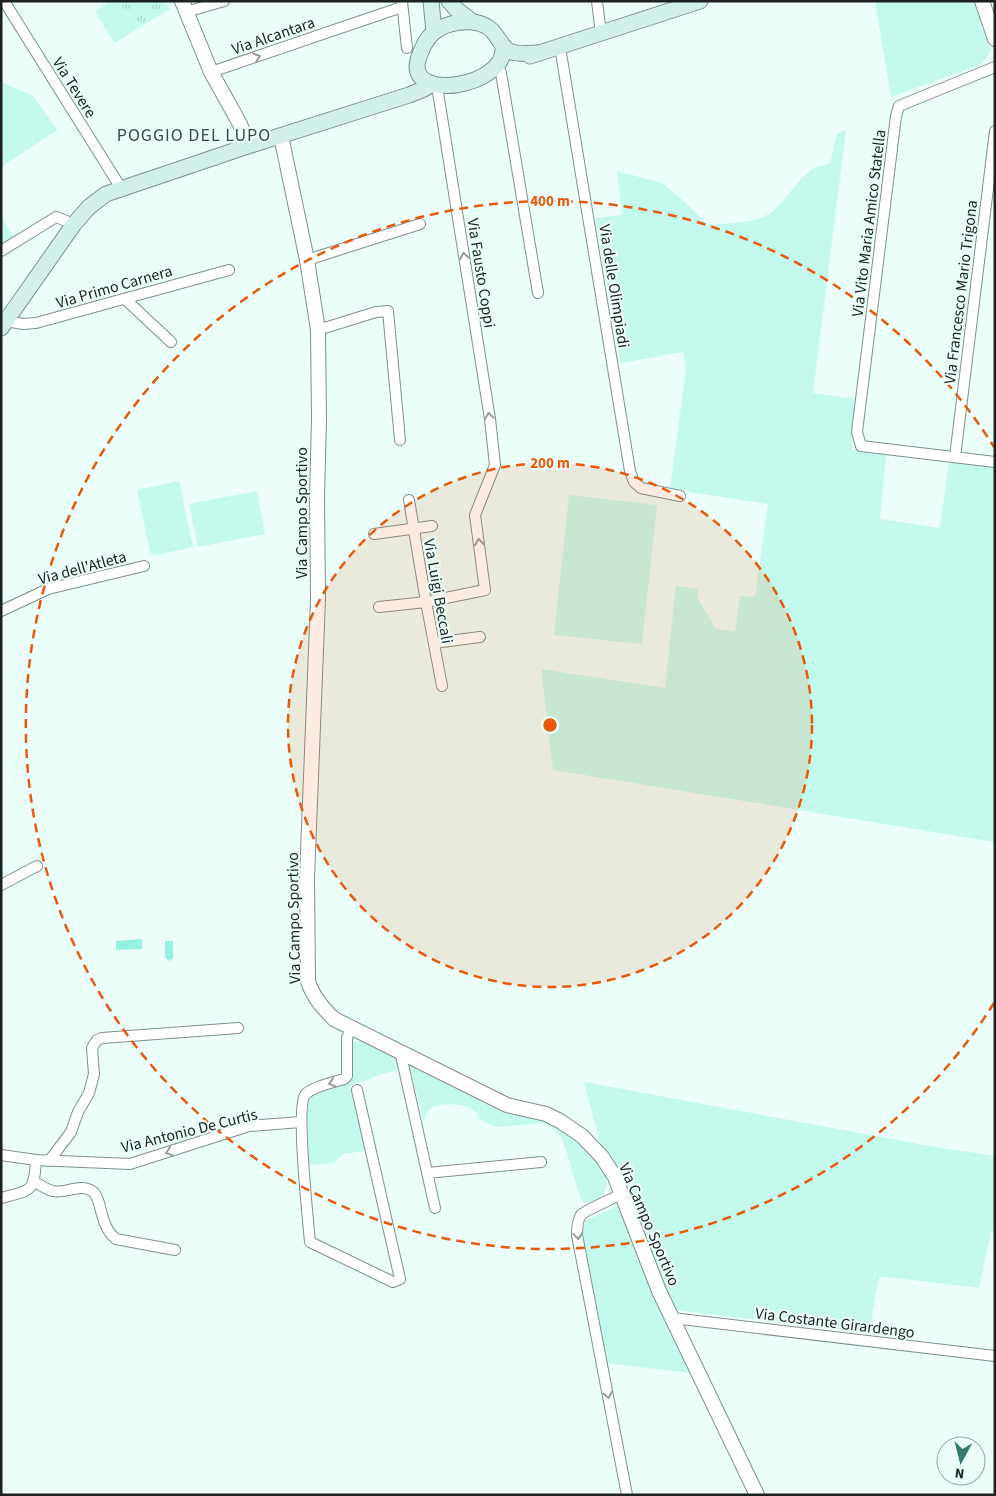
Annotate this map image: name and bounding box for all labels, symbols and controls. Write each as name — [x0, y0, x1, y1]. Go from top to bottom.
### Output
street label: Via Alcantara — [229, 11, 318, 60]
one-way arrow — [252, 52, 261, 62]
street label: Via Tevere — [47, 53, 101, 122]
district label: POGGIO DEL LUPO — [117, 123, 271, 148]
street label: Via Vito Maria Amico Statella — [847, 128, 891, 318]
text: 400 m — [530, 191, 570, 212]
street label: Via Francesco Mario Trigona — [939, 199, 983, 385]
street label: Via Fausto Coppi — [462, 217, 501, 329]
street label: Via delle Olimpiadi — [593, 223, 635, 350]
one-way arrow — [459, 252, 470, 260]
street label: Via Primo Carnera — [54, 260, 175, 314]
one-way arrow — [484, 412, 495, 420]
street label: Via Campo Sportivo — [291, 447, 313, 579]
text: 200 m — [530, 453, 570, 474]
street label: Via Luigi Beccali — [418, 537, 458, 645]
one-way arrow — [474, 538, 485, 546]
street label: Via dell'Atleta — [36, 546, 129, 590]
centre of rings — [541, 716, 559, 734]
street label: Via Campo Sportivo — [282, 852, 306, 984]
one-way arrow — [328, 1077, 337, 1087]
street label: Via Antonio De Curtis — [119, 1103, 260, 1159]
one-way arrow — [166, 1146, 174, 1156]
street label: Via Campo Sportivo — [613, 1159, 685, 1289]
one-way arrow — [572, 1232, 583, 1240]
street label: Via Costante Girardengo — [754, 1302, 916, 1344]
one-way arrow — [602, 1391, 613, 1400]
north arrow — [936, 1436, 986, 1486]
text: N — [954, 1462, 965, 1483]

